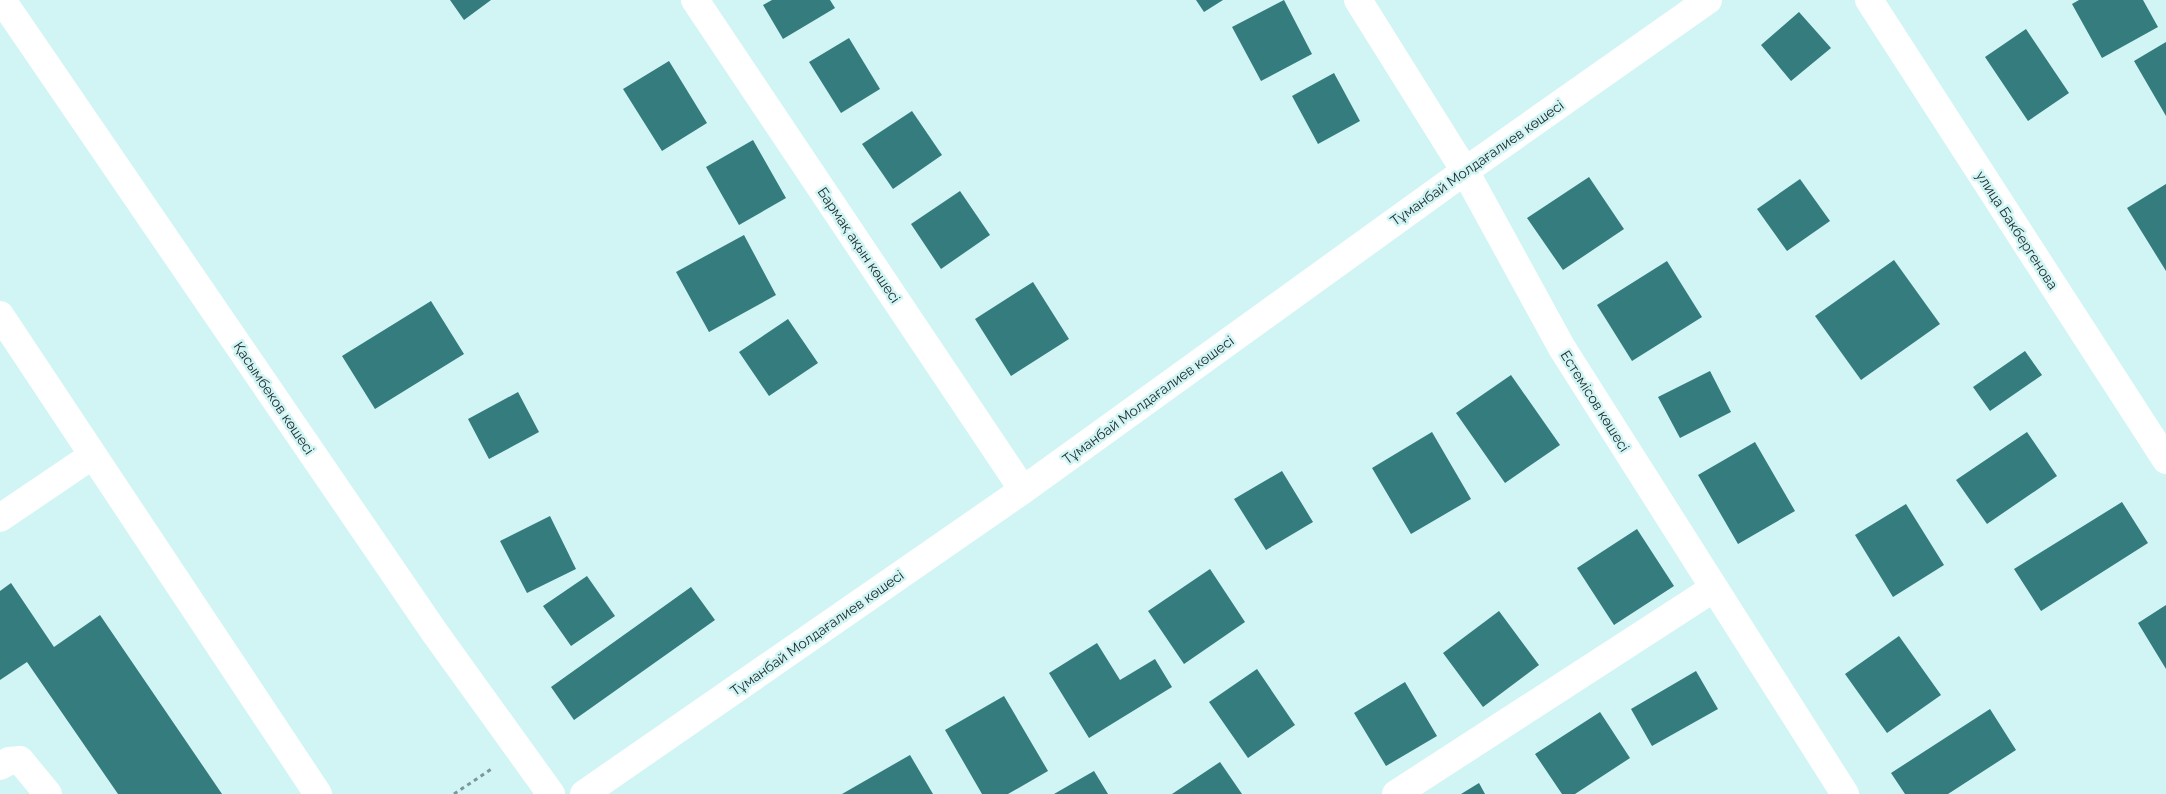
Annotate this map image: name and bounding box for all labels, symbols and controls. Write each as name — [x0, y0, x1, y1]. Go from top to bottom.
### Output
street label: Тұманбай Молдағалиев көшесі — [1387, 97, 1567, 229]
street label: улица Бакбергенова — [1973, 168, 2061, 292]
street label: Бармақ ақын көшесі — [814, 184, 904, 306]
street label: Тұманбай Молдағалиев көшесі — [1059, 333, 1237, 467]
street label: Қасымбеков көшесі — [230, 339, 318, 457]
street label: Естемісов көшесі — [1557, 348, 1633, 454]
street label: Тұманбай Молдағалиев көшесі — [727, 567, 907, 699]

